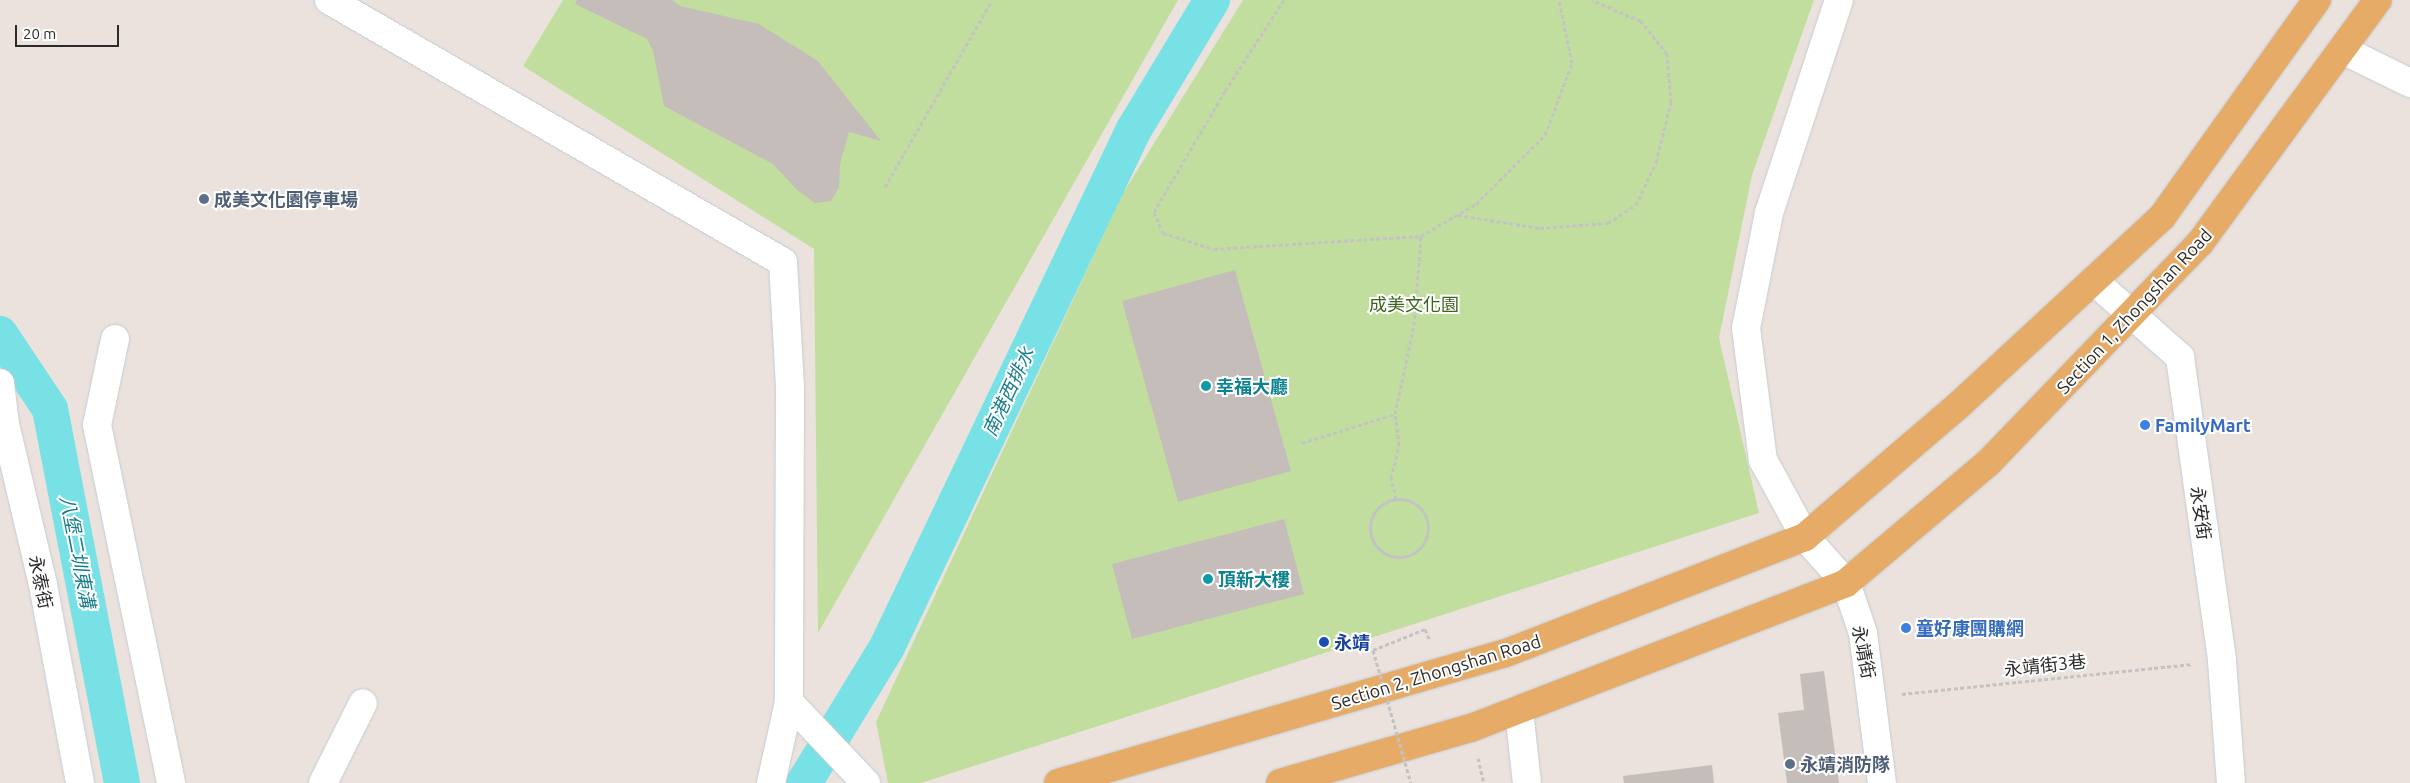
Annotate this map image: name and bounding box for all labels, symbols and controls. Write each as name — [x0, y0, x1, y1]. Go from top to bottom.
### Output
scale bar — [18, 15, 121, 47]
text: 20 m — [23, 25, 56, 42]
place label: 成美文化園停車場 — [214, 188, 358, 210]
marker: 成美文化園停車場 — [198, 193, 210, 205]
street label: Section 1, Zhongshan Road — [2052, 224, 2216, 398]
park label: 成美文化園 — [1369, 293, 1459, 315]
water label: 南港西排水 — [979, 344, 1039, 440]
place label: 幸福大廳 — [1216, 375, 1288, 397]
marker: 幸福大廳 — [1200, 380, 1212, 392]
place label: FamilyMart — [2155, 414, 2251, 436]
marker: FamilyMart — [2139, 419, 2151, 431]
street label: 永安街 — [2187, 485, 2215, 541]
water label: 八堡二圳東溝 — [55, 494, 99, 610]
street label: 永泰街 — [25, 553, 57, 611]
place label: 頂新大樓 — [1218, 568, 1290, 590]
marker: 頂新大樓 — [1202, 573, 1214, 585]
place label: 童好康團購網 — [1916, 617, 2024, 639]
marker: 童好康團購網 — [1900, 622, 1912, 634]
street label: 永靖街 — [1848, 623, 1880, 681]
street label: Section 2, Zhongshan Road — [1329, 630, 1543, 714]
place label: 永靖 — [1334, 631, 1370, 653]
marker: 永靖 — [1318, 636, 1330, 648]
street label: 永靖街3巷 — [2003, 650, 2087, 680]
place label: 永靖消防隊 — [1800, 753, 1890, 775]
marker: 永靖消防隊 — [1784, 758, 1796, 770]

